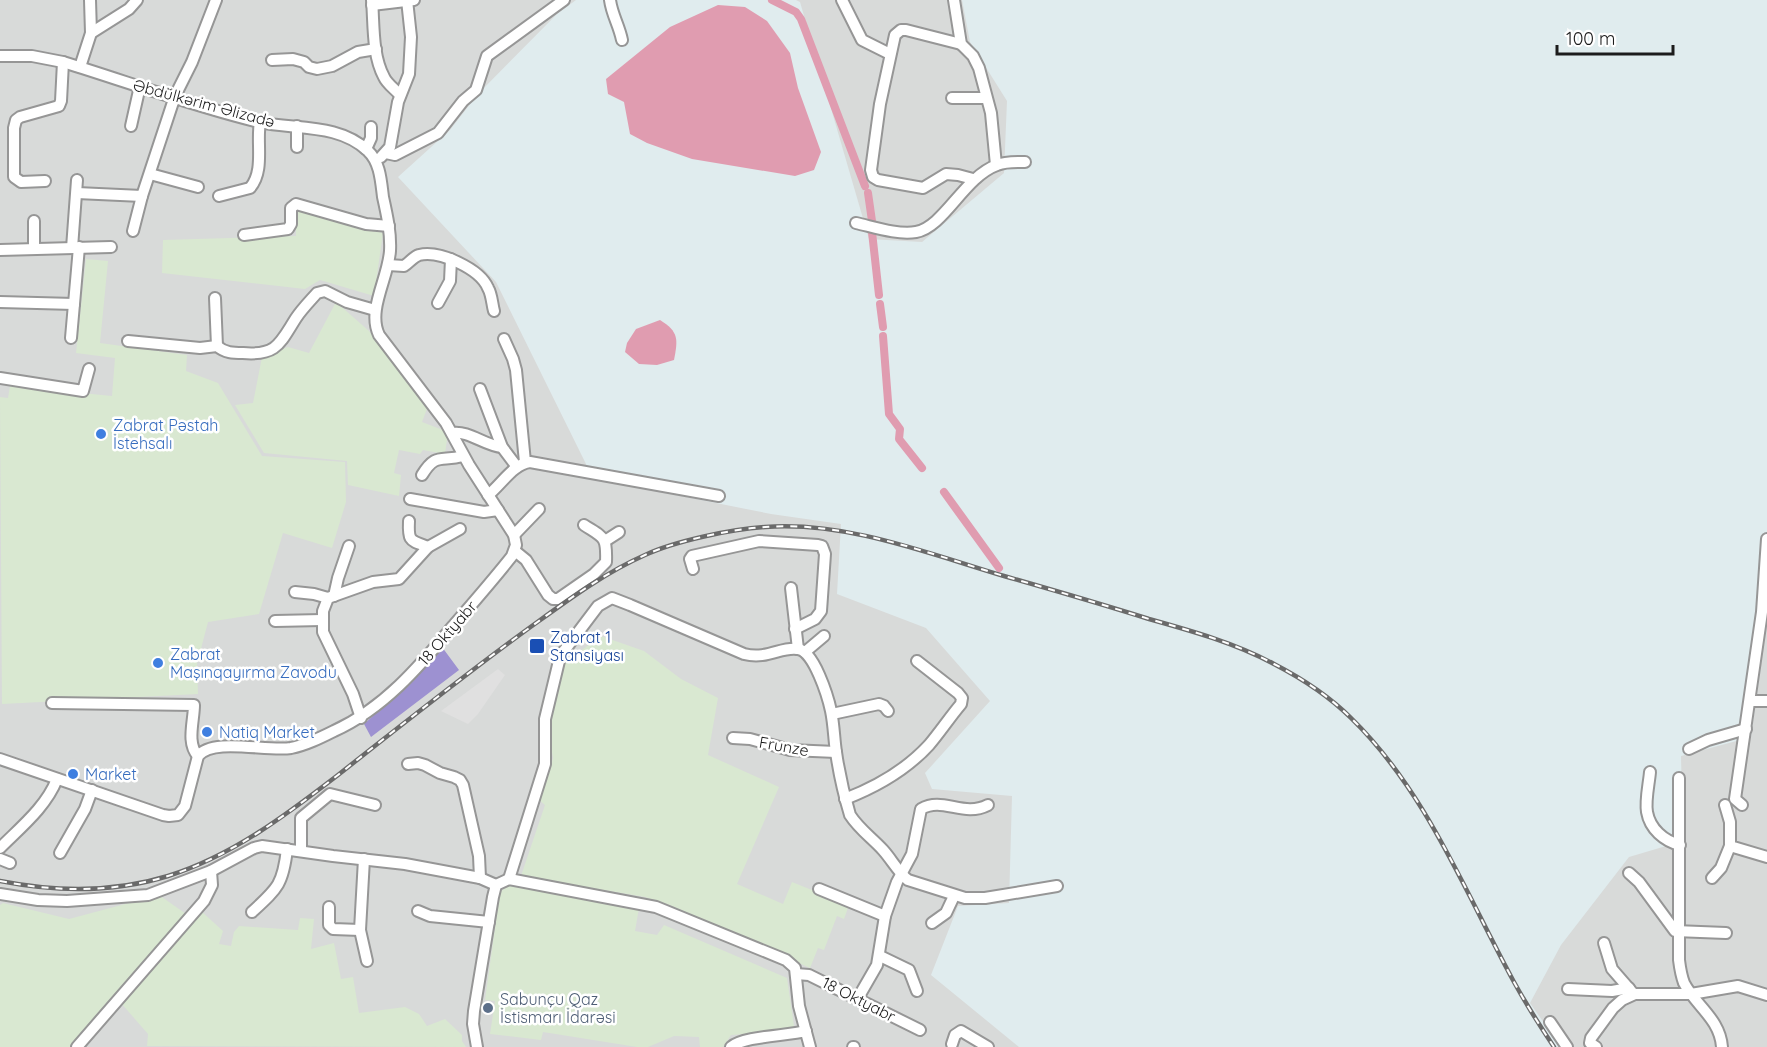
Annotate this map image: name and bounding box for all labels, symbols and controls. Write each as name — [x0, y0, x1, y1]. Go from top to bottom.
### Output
scale bar — [1557, 18, 1672, 56]
text: 100 m — [1566, 27, 1615, 50]
street label: Əbdülkərim Əlizadə — [131, 74, 277, 132]
place label: Zabrat Pəstah İstehsalı — [113, 415, 218, 453]
marker: Zabrat Pəstah İstehsalı — [94, 427, 108, 441]
street label: 18 Oktyabr — [413, 596, 481, 670]
place label: Zabrat 1 Stansiyası — [550, 627, 624, 665]
marker: Zabrat 1 Stansiyası — [528, 637, 546, 655]
place label: Zabrat Maşınqayırma Zavodu — [170, 644, 337, 682]
marker: Zabrat Maşınqayırma Zavodu — [151, 656, 165, 670]
place label: Natiq Market — [219, 722, 315, 742]
marker: Natiq Market — [200, 725, 214, 739]
street label: Frunze — [758, 732, 810, 760]
place label: Market — [85, 764, 137, 784]
marker: Market — [66, 767, 80, 781]
street label: 18 Oktyabr — [819, 972, 899, 1026]
place label: Sabunçu Qaz İstismarı İdarəsi — [500, 989, 616, 1027]
marker: Sabunçu Qaz İstismarı İdarəsi — [481, 1001, 495, 1015]

